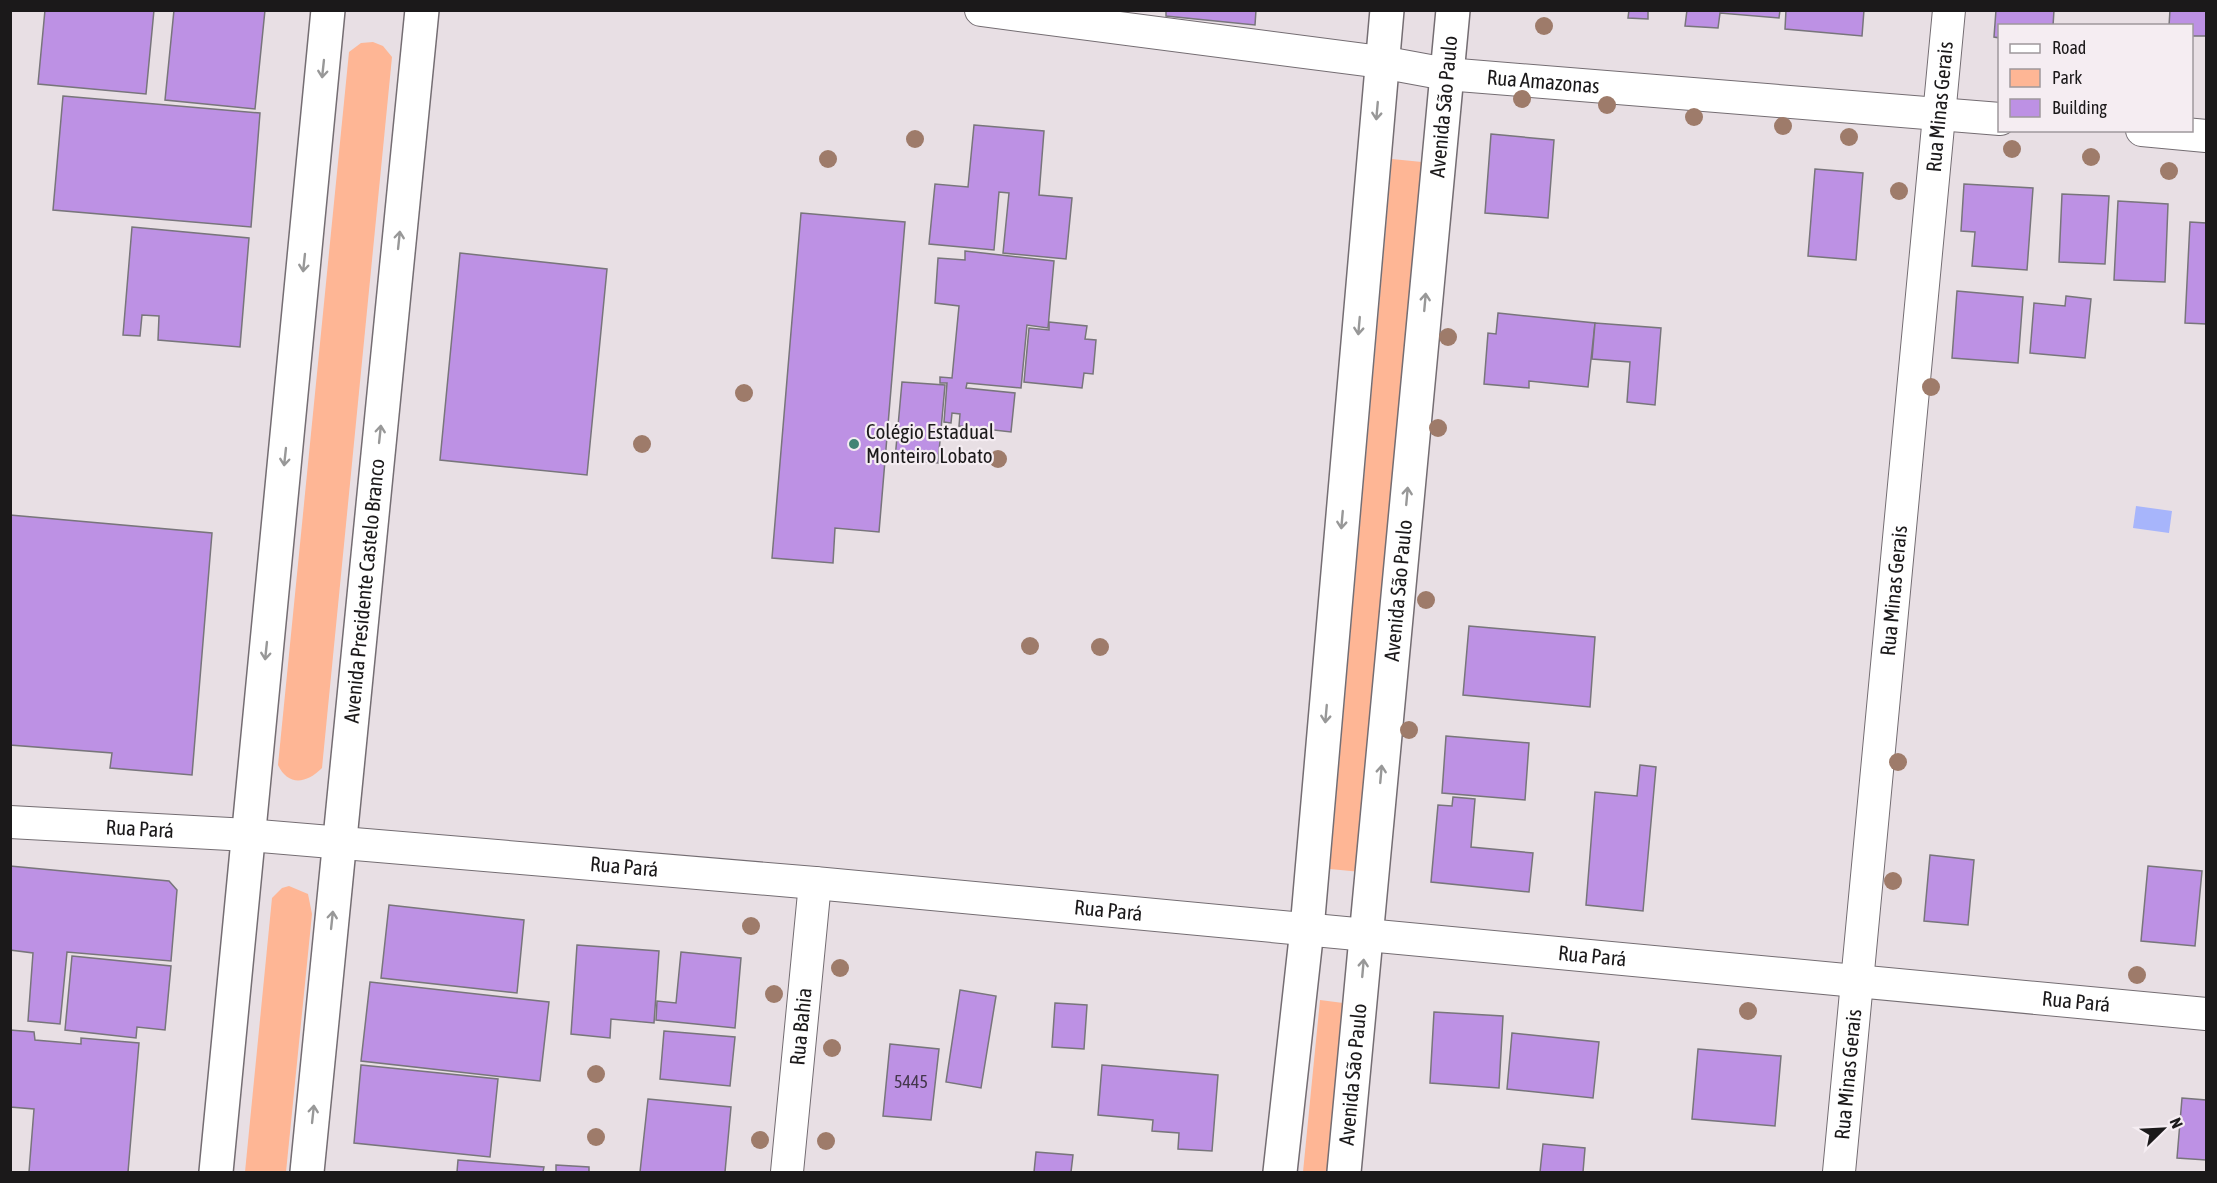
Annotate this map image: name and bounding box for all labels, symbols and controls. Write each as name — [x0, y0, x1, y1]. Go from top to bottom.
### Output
legend — [1998, 24, 2193, 132]
street label: Avenida São Paulo — [1424, 35, 1462, 179]
text: Road — [2052, 37, 2086, 58]
street label: Rua Minas Gerais — [1921, 40, 1957, 173]
one-way arrow — [317, 58, 328, 78]
street label: Rua Amazonas — [1486, 64, 1601, 97]
text: Park — [2052, 67, 2082, 88]
text: Building — [2052, 97, 2107, 118]
one-way arrow — [1371, 100, 1382, 120]
one-way arrow — [394, 230, 405, 250]
one-way arrow — [298, 252, 309, 272]
one-way arrow — [1420, 292, 1431, 312]
one-way arrow — [1353, 315, 1364, 335]
place label: Colégio Estadual Monteiro Lobato — [866, 419, 995, 467]
one-way arrow — [375, 424, 386, 444]
marker: Colégio Estadual Monteiro Lobato — [847, 437, 861, 451]
one-way arrow — [279, 446, 290, 466]
street label: Avenida Presidente Castelo Branco — [338, 457, 389, 724]
one-way arrow — [1402, 486, 1413, 506]
one-way arrow — [1336, 510, 1347, 530]
street label: Avenida São Paulo — [1379, 518, 1416, 662]
street label: Rua Minas Gerais — [1875, 524, 1911, 657]
one-way arrow — [260, 641, 271, 660]
one-way arrow — [1320, 704, 1331, 724]
one-way arrow — [1376, 764, 1387, 784]
street label: Rua Pará — [105, 814, 175, 842]
street label: Rua Pará — [589, 851, 660, 881]
street label: Rua Pará — [1073, 894, 1144, 925]
one-way arrow — [327, 911, 338, 931]
street label: Rua Pará — [1557, 940, 1627, 970]
one-way arrow — [1358, 958, 1369, 978]
street label: Rua Pará — [2041, 986, 2111, 1016]
street label: Rua Bahia — [784, 987, 816, 1066]
street label: Avenida São Paulo — [1334, 1002, 1371, 1146]
street label: Rua Minas Gerais — [1829, 1008, 1865, 1141]
house number: 5445 — [894, 1071, 928, 1092]
north arrow — [2133, 1099, 2193, 1159]
one-way arrow — [308, 1105, 319, 1125]
text: N — [2167, 1115, 2187, 1131]

